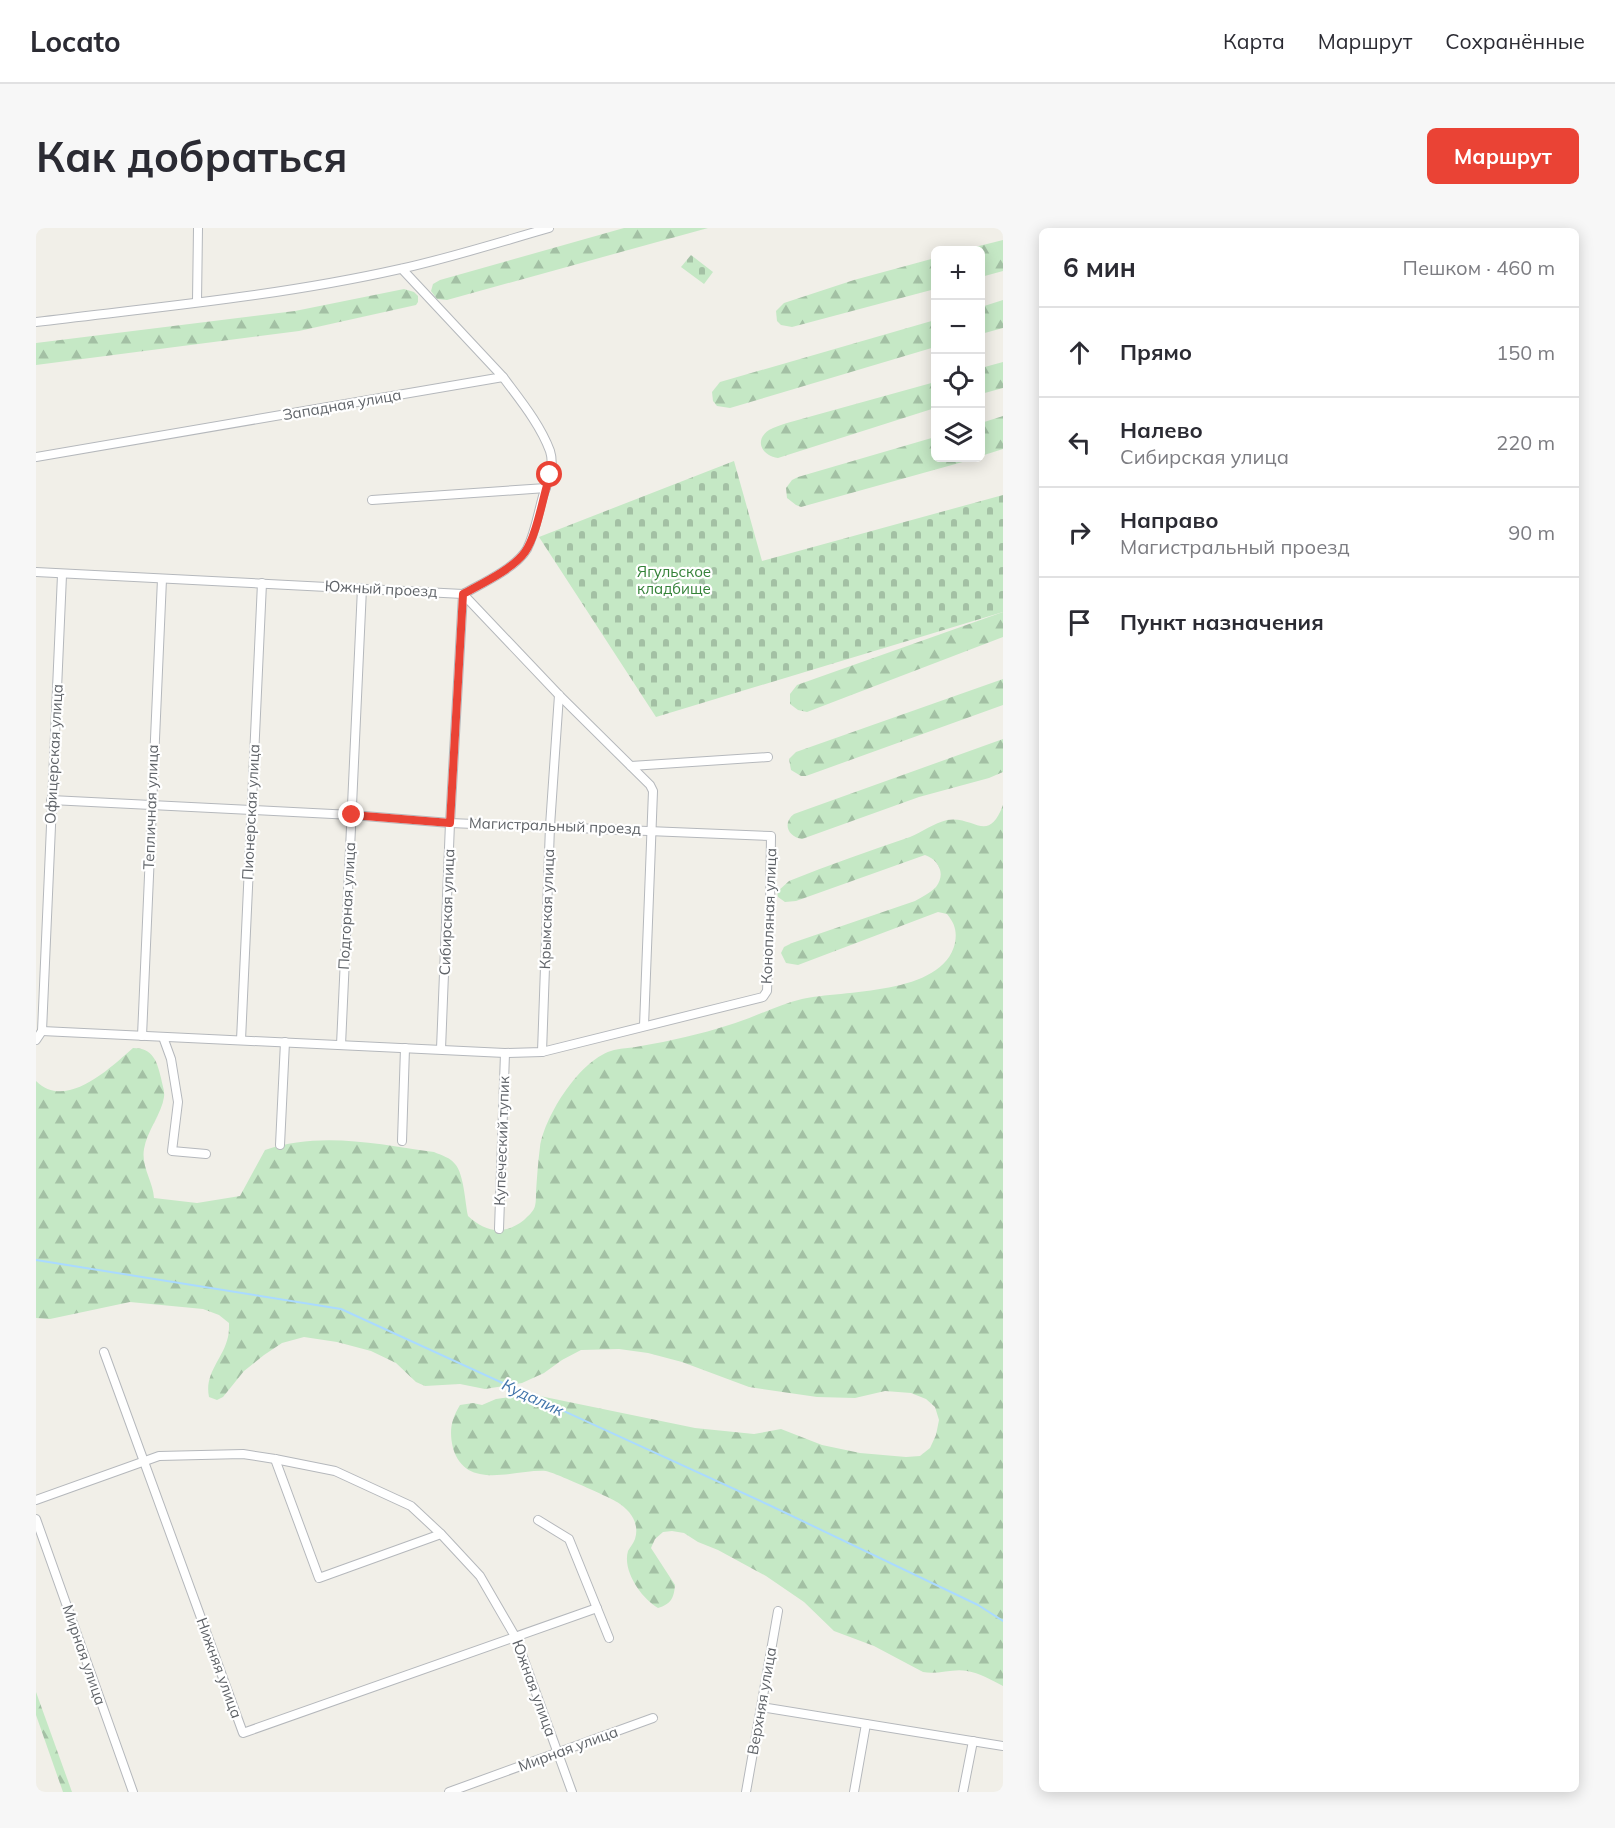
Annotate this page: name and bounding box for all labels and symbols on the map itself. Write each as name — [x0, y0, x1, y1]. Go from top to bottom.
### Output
street label: Западная улица — [281, 385, 403, 424]
route start — [536, 461, 562, 487]
park label: Ягульское кладбище — [637, 562, 711, 598]
street label: Южный проезд — [324, 576, 438, 601]
street label: Офицерская улица — [40, 684, 67, 824]
street label: Пионерская улица — [237, 743, 264, 880]
street label: Тепличная улица — [139, 744, 162, 870]
route end — [338, 801, 364, 827]
street label: Магистральный проезд — [469, 813, 641, 838]
street label: Подгорная улица — [334, 842, 359, 970]
street label: Сибирская улица — [435, 848, 458, 976]
street label: Крымская улица — [535, 848, 558, 970]
street label: Конопляная улица — [757, 848, 780, 984]
street label: Купеческий тупик — [490, 1075, 513, 1206]
water label: Кудалик — [499, 1374, 567, 1420]
street label: Мирная улица — [58, 1602, 111, 1708]
street label: Нижняя улица — [192, 1615, 246, 1721]
street label: Южная улица — [508, 1637, 561, 1739]
street label: Верхняя улица — [743, 1646, 780, 1756]
street label: Мирная улица — [515, 1722, 620, 1775]

